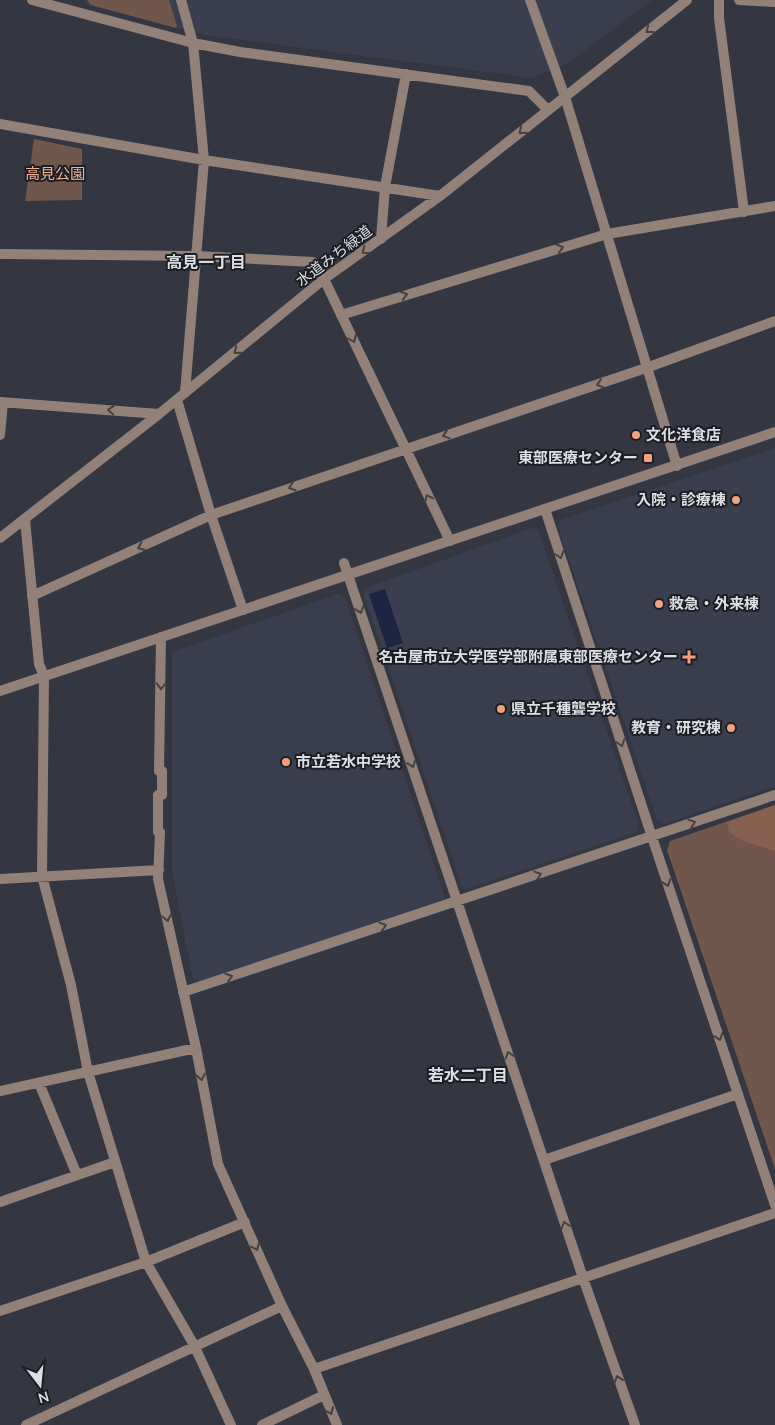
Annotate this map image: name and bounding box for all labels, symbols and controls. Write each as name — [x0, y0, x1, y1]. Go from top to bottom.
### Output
one-way arrow — [646, 25, 655, 33]
one-way arrow — [519, 126, 528, 134]
park label: 高見公園 — [25, 164, 85, 184]
street label: 水道みち緑道 — [292, 221, 376, 291]
one-way arrow — [555, 244, 563, 254]
one-way arrow — [361, 245, 370, 254]
district label: 高見一丁目 — [166, 252, 246, 274]
one-way arrow — [400, 291, 408, 301]
one-way arrow — [346, 334, 357, 343]
one-way arrow — [234, 345, 243, 353]
one-way arrow — [596, 378, 605, 388]
one-way arrow — [107, 405, 115, 416]
place label: 文化洋食店 — [646, 425, 721, 445]
one-way arrow — [442, 429, 450, 439]
marker: 文化洋食店 — [630, 429, 642, 441]
place label: 東部医療センター — [518, 448, 638, 468]
marker: 東部医療センター — [642, 452, 654, 464]
one-way arrow — [288, 481, 297, 491]
place label: 入院・診療棟 — [636, 490, 726, 510]
one-way arrow — [424, 494, 434, 503]
marker: 入院・診療棟 — [730, 494, 742, 506]
one-way arrow — [137, 540, 146, 551]
one-way arrow — [555, 551, 565, 559]
place label: 救急・外来棟 — [669, 594, 759, 614]
marker: 救急・外来棟 — [653, 598, 665, 610]
one-way arrow — [354, 605, 364, 613]
place label: 名古屋市立大学医学部附属東部医療センター — [378, 647, 678, 667]
marker: 名古屋市立大学医学部附属東部医療センター — [682, 650, 696, 664]
one-way arrow — [155, 682, 166, 690]
place label: 県立千種聾学校 — [511, 699, 616, 719]
marker: 県立千種聾学校 — [495, 703, 507, 715]
place label: 教育・研究棟 — [631, 718, 721, 738]
marker: 教育・研究棟 — [725, 722, 737, 734]
one-way arrow — [616, 739, 626, 747]
place label: 市立若水中学校 — [296, 752, 401, 772]
marker: 市立若水中学校 — [280, 756, 292, 768]
one-way arrow — [406, 759, 416, 767]
one-way arrow — [687, 819, 696, 829]
one-way arrow — [533, 870, 541, 880]
one-way arrow — [661, 879, 671, 887]
one-way arrow — [161, 914, 172, 923]
one-way arrow — [379, 922, 387, 932]
one-way arrow — [225, 973, 233, 983]
one-way arrow — [713, 1033, 723, 1041]
one-way arrow — [505, 1051, 515, 1059]
district label: 若水二丁目 — [428, 1065, 508, 1087]
one-way arrow — [196, 1073, 206, 1081]
one-way arrow — [561, 1222, 571, 1230]
one-way arrow — [250, 1242, 260, 1251]
north arrow — [15, 1360, 65, 1410]
one-way arrow — [614, 1375, 624, 1384]
text: N — [36, 1386, 51, 1408]
one-way arrow — [324, 1406, 335, 1415]

